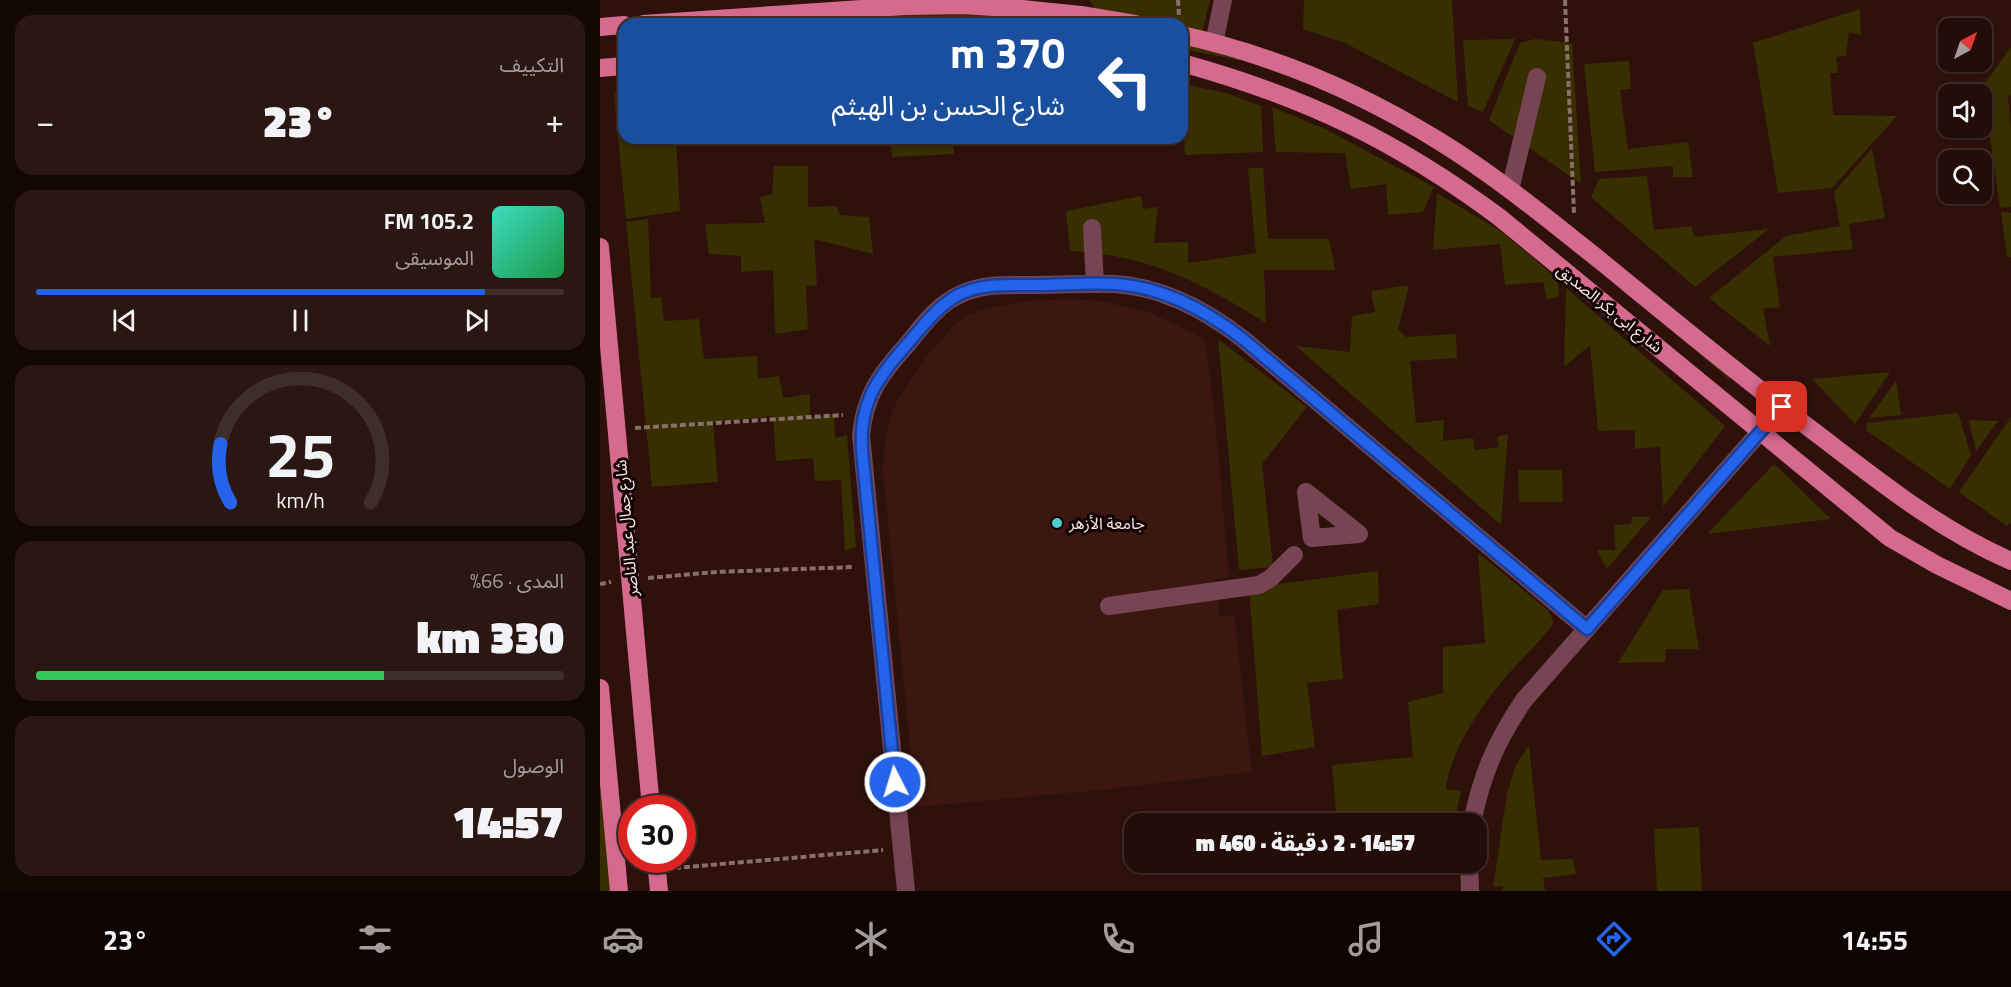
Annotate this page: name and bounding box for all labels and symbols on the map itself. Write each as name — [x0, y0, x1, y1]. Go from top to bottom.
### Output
north arrow — [1938, 18, 1992, 72]
street label: شارع ابى بكر الصديق — [1551, 258, 1668, 359]
pin — [1756, 381, 1807, 432]
street label: شارع جمال عبد الناصر — [608, 459, 645, 598]
place label: جامعة الأزهر — [1068, 511, 1145, 535]
marker: جامعة الأزهر — [1050, 516, 1064, 530]
position arrow — [863, 750, 927, 814]
speed limit sign: 30 — [618, 795, 696, 873]

